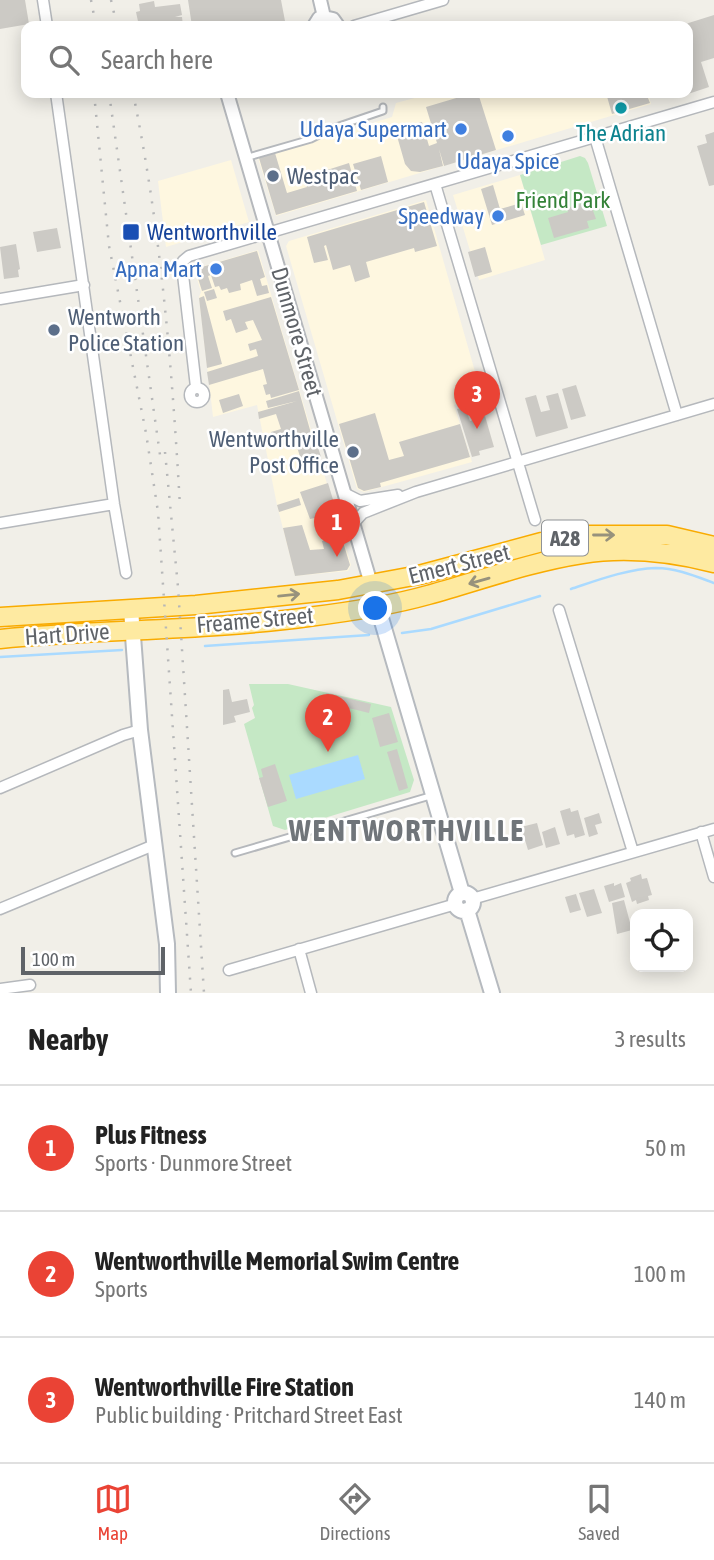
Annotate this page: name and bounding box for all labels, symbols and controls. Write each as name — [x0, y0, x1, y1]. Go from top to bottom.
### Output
search box — [21, 21, 693, 98]
icon: search — [45, 41, 83, 79]
text: Search here — [101, 45, 213, 75]
marker: The Adrian — [613, 100, 629, 116]
place label: Udaya Supermart — [299, 116, 447, 142]
place label: The Adrian — [576, 120, 666, 146]
marker: Udaya Supermart — [453, 121, 469, 137]
marker: Udaya Spice — [500, 128, 516, 144]
place label: Udaya Spice — [456, 148, 560, 174]
place label: Westpac — [287, 163, 359, 189]
marker: Westpac — [265, 168, 281, 184]
park label: Friend Park — [516, 187, 610, 213]
place label: Speedway — [398, 203, 484, 229]
marker: Speedway — [490, 208, 506, 224]
place label: Wentworthville — [147, 219, 277, 245]
marker: Wentworthville — [121, 222, 141, 242]
place label: Apna Mart — [116, 256, 202, 282]
marker: Apna Mart — [208, 261, 224, 277]
street label: Dunmore Street — [266, 264, 328, 400]
place label: Wentworth Police Station — [68, 304, 184, 356]
marker: Wentworth Police Station — [46, 322, 62, 338]
pin: 3 — [454, 371, 500, 429]
place label: Wentworthville Post Office — [209, 426, 339, 478]
marker: Wentworthville Post Office — [345, 444, 361, 460]
pin: 1 — [314, 499, 360, 557]
road number: A28 — [542, 520, 588, 556]
one-way arrow — [593, 528, 616, 542]
street label: Emert Street — [406, 539, 512, 589]
one-way arrow — [468, 575, 490, 588]
one-way arrow — [277, 589, 299, 602]
your location — [358, 591, 392, 625]
street label: Freame Street — [195, 602, 315, 638]
street label: Hart Drive — [24, 618, 110, 650]
pin: 2 — [305, 694, 351, 752]
district label: WENTWORTHVILLE — [288, 813, 525, 847]
map controls — [630, 909, 693, 972]
button: locate — [630, 909, 693, 972]
scale bar — [21, 944, 164, 976]
text: 100 m — [32, 948, 75, 970]
text: Nearby — [28, 1022, 108, 1056]
text: 3 results — [615, 1026, 686, 1052]
text: Plus Fitness — [95, 1120, 207, 1150]
text: 1 — [46, 1135, 56, 1161]
text: 50 m — [645, 1135, 686, 1161]
text: Sports · Dunmore Street — [95, 1150, 292, 1176]
text: Wentworthville Memorial Swim Centre — [95, 1246, 459, 1276]
text: 2 — [46, 1261, 56, 1287]
text: 100 m — [634, 1261, 686, 1287]
text: Sports — [95, 1276, 148, 1302]
text: Wentworthville Fire Station — [95, 1372, 354, 1402]
text: 3 — [46, 1387, 56, 1413]
text: 140 m — [634, 1387, 686, 1413]
text: Public building · Pritchard Street East — [95, 1402, 403, 1428]
tab: Map — [94, 1480, 132, 1544]
tab: Directions — [320, 1480, 390, 1544]
tab: Saved — [578, 1480, 620, 1544]

